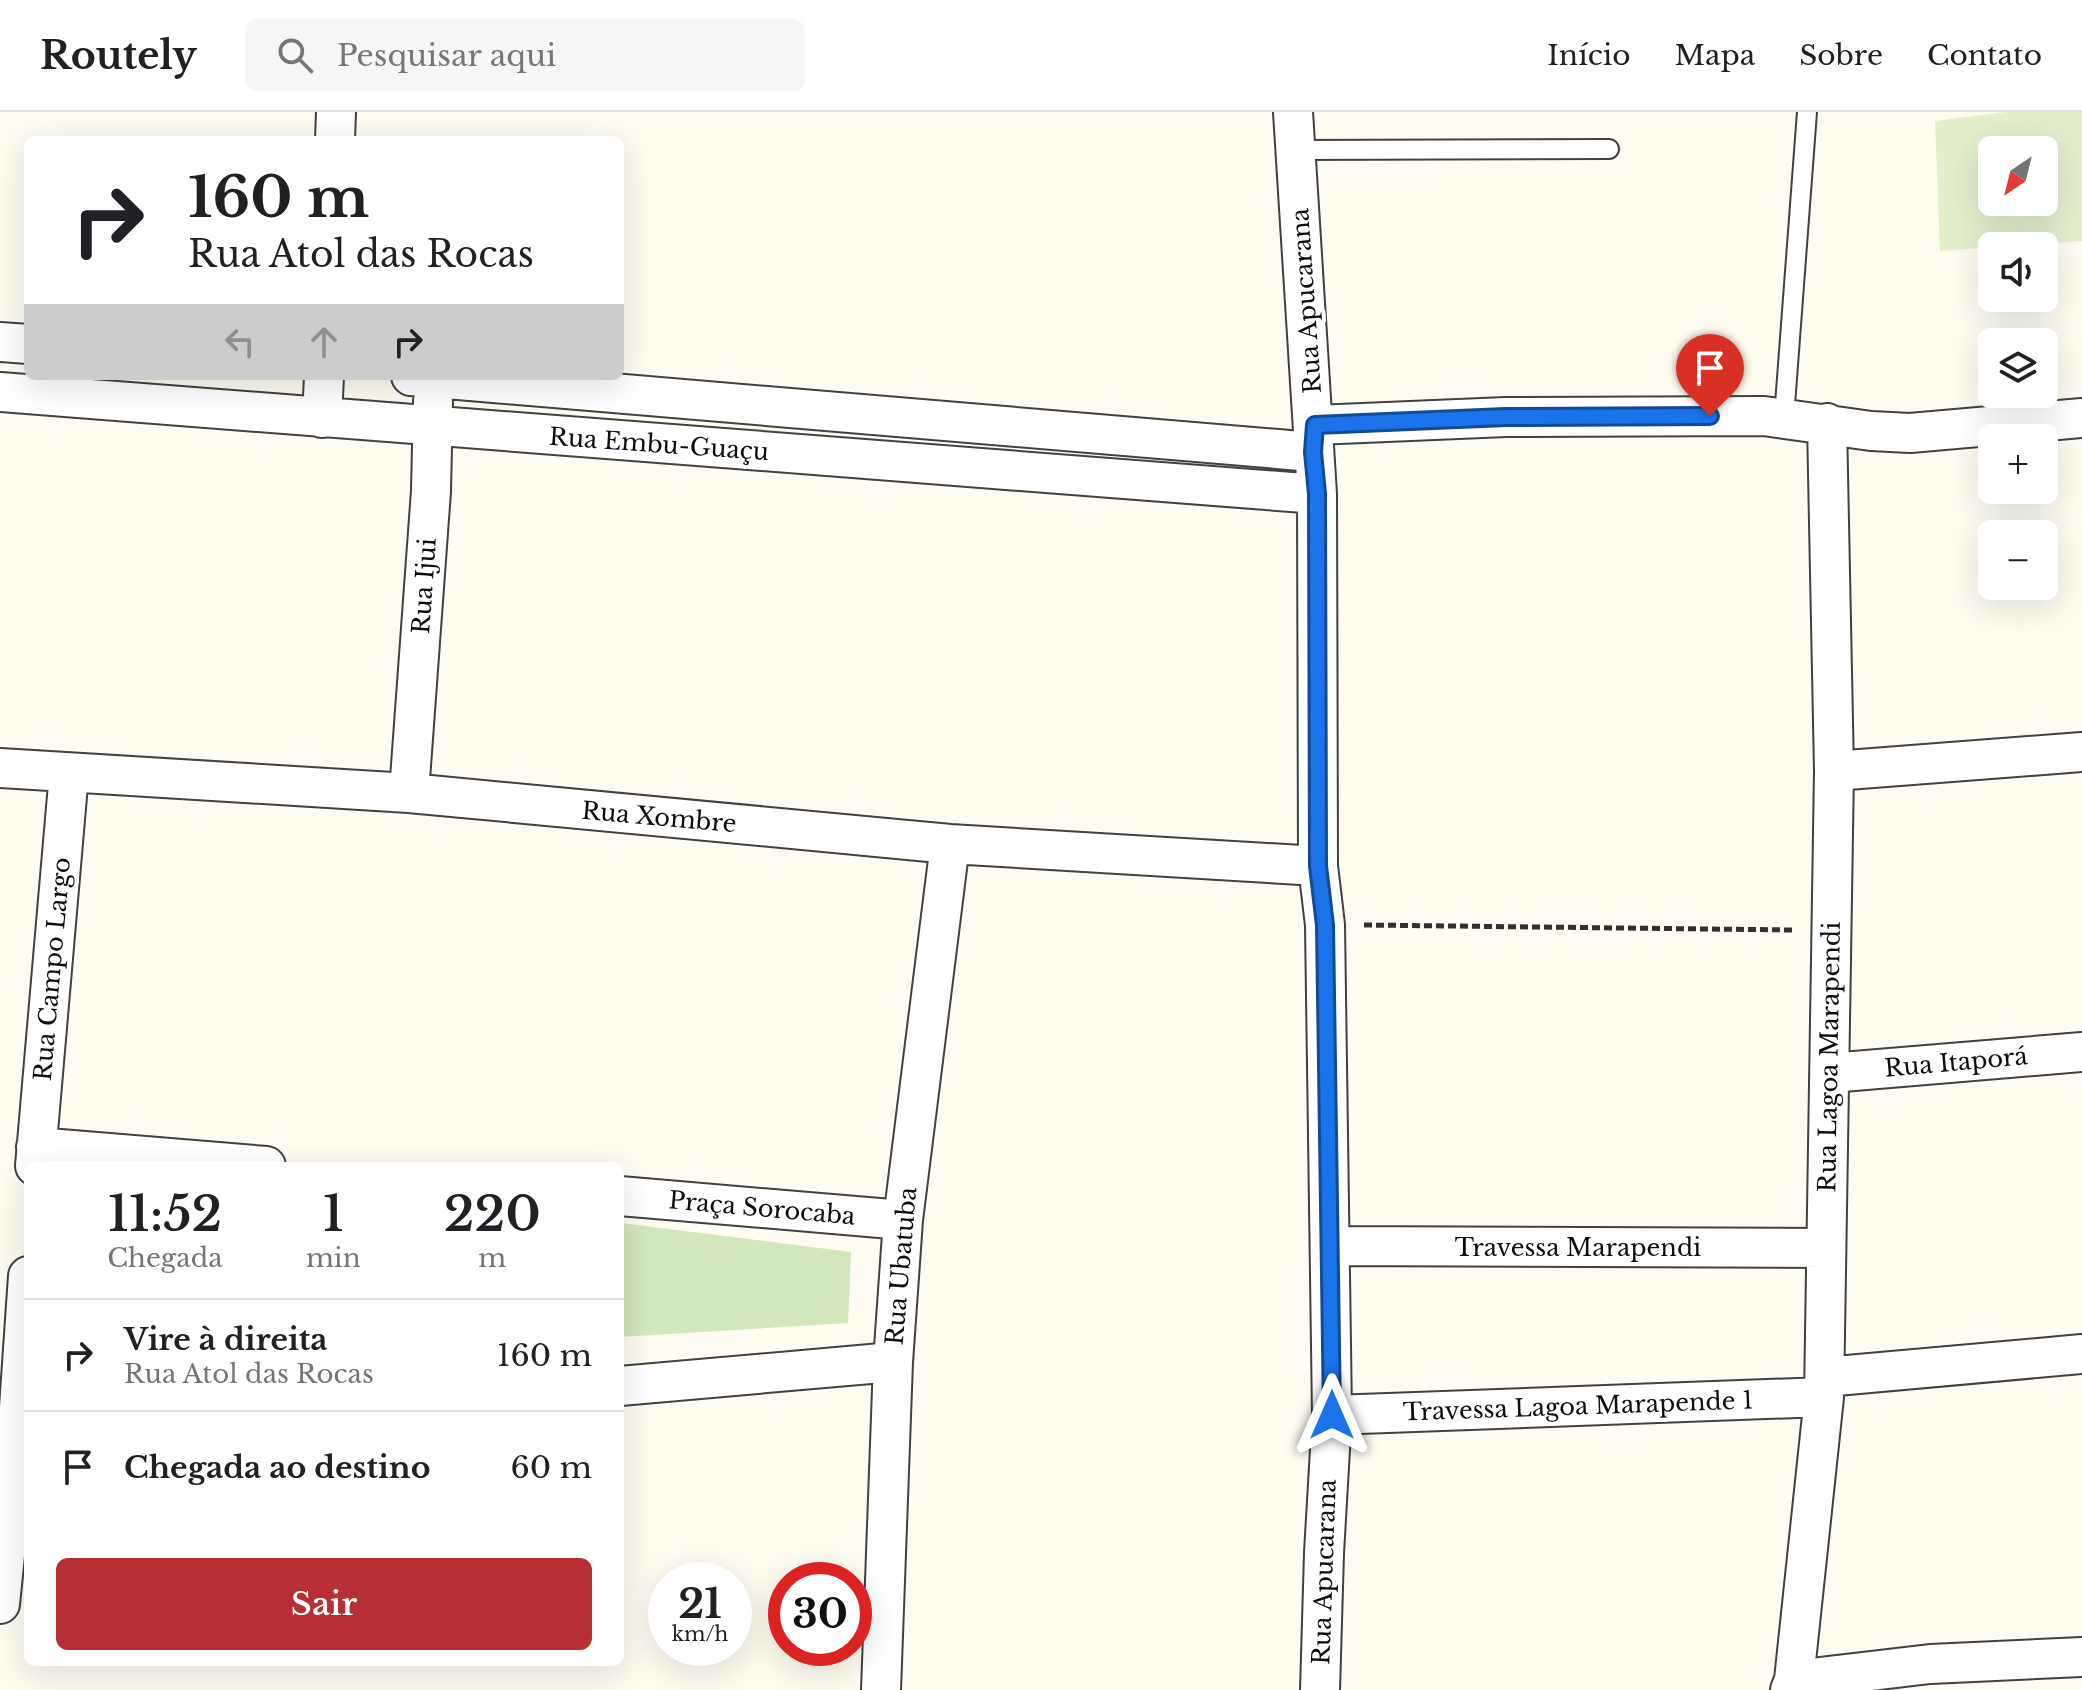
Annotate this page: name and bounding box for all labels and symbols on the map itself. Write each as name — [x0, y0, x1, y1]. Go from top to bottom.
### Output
north arrow — [1978, 136, 2058, 216]
street label: Rua Apucarana — [1285, 207, 1327, 395]
pin — [1676, 334, 1744, 416]
street label: Rua Embu-Guaçu — [548, 422, 770, 466]
street label: Rua Ijui — [406, 537, 442, 635]
street label: Rua Xombre — [580, 796, 738, 838]
street label: Rua Campo Largo — [28, 856, 76, 1082]
street label: Rua Lagoa Marapendi — [1812, 921, 1846, 1193]
street label: Rua Itaporá — [1883, 1041, 2029, 1083]
street label: Praça Sorocaba — [667, 1185, 857, 1231]
street label: Rua Ubatuba — [880, 1185, 922, 1346]
street label: Travessa Marapendi — [1455, 1233, 1701, 1262]
position arrow — [1290, 1373, 1374, 1457]
street label: Travessa Lagoa Marapende 1 — [1402, 1385, 1754, 1427]
street label: Rua Apucarana — [1306, 1478, 1342, 1665]
speed limit sign: 30 — [768, 1562, 872, 1666]

